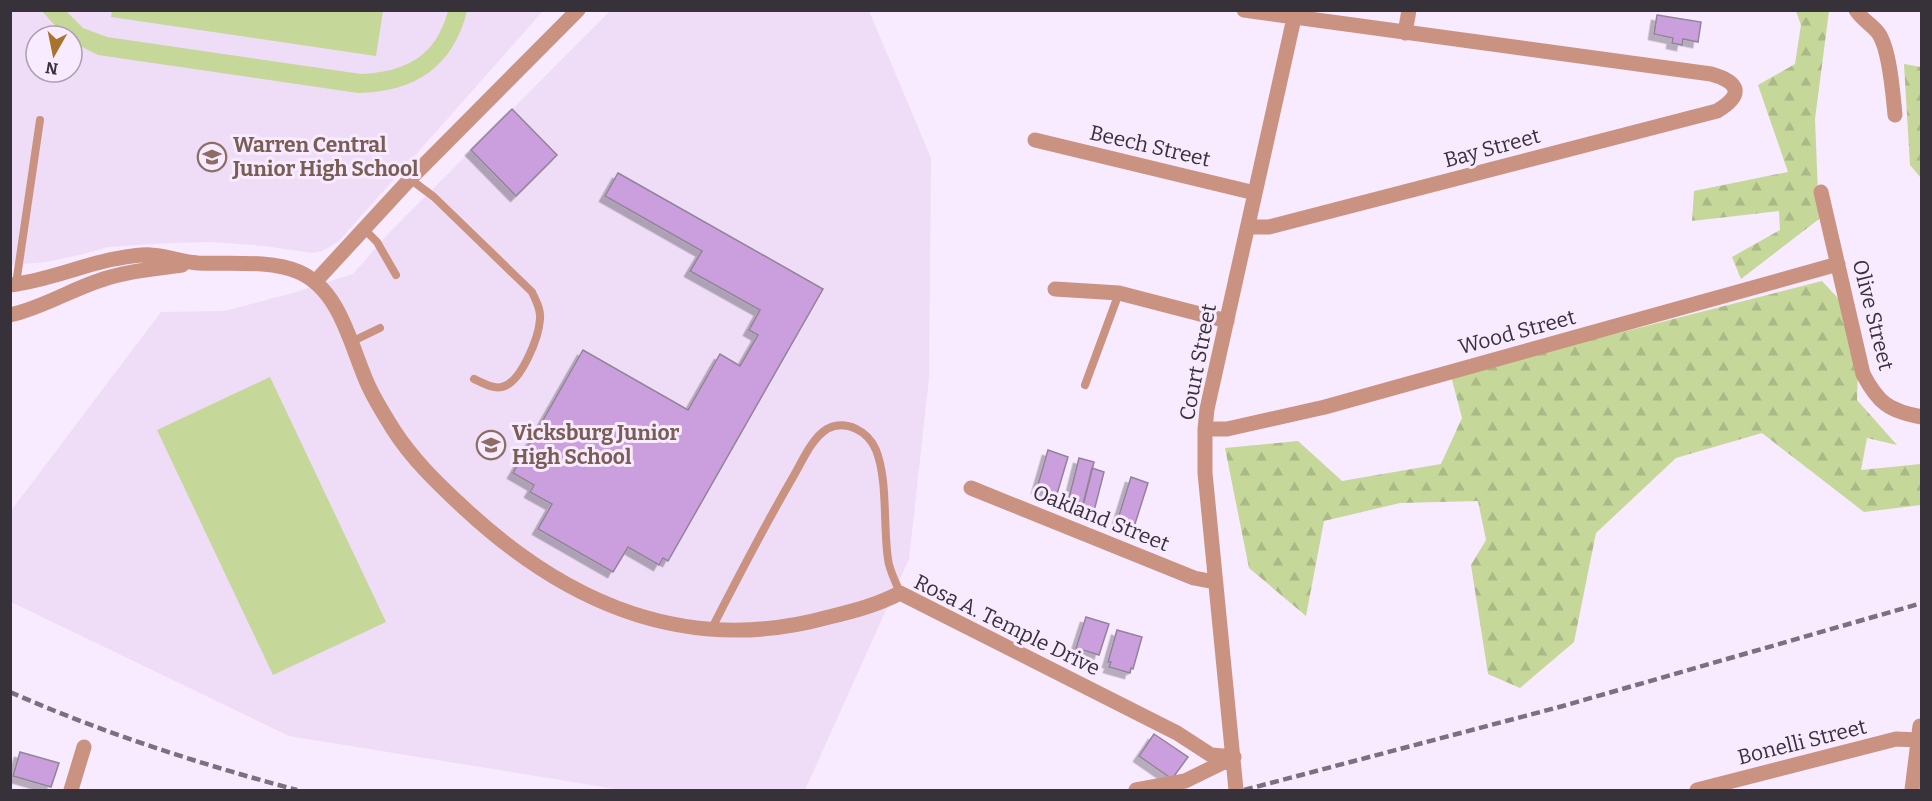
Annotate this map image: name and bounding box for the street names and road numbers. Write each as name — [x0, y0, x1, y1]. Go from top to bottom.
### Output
street label: Beech Street — [1087, 119, 1213, 173]
street label: Bay Street — [1441, 123, 1543, 173]
street label: Olive Street — [1847, 257, 1899, 373]
street label: Court Street — [1174, 301, 1222, 423]
street label: Wood Street — [1456, 304, 1579, 360]
street label: Oakland Street — [1029, 479, 1173, 557]
street label: Rosa A. Temple Drive — [910, 569, 1104, 681]
street label: Bonelli Street — [1735, 713, 1870, 771]

